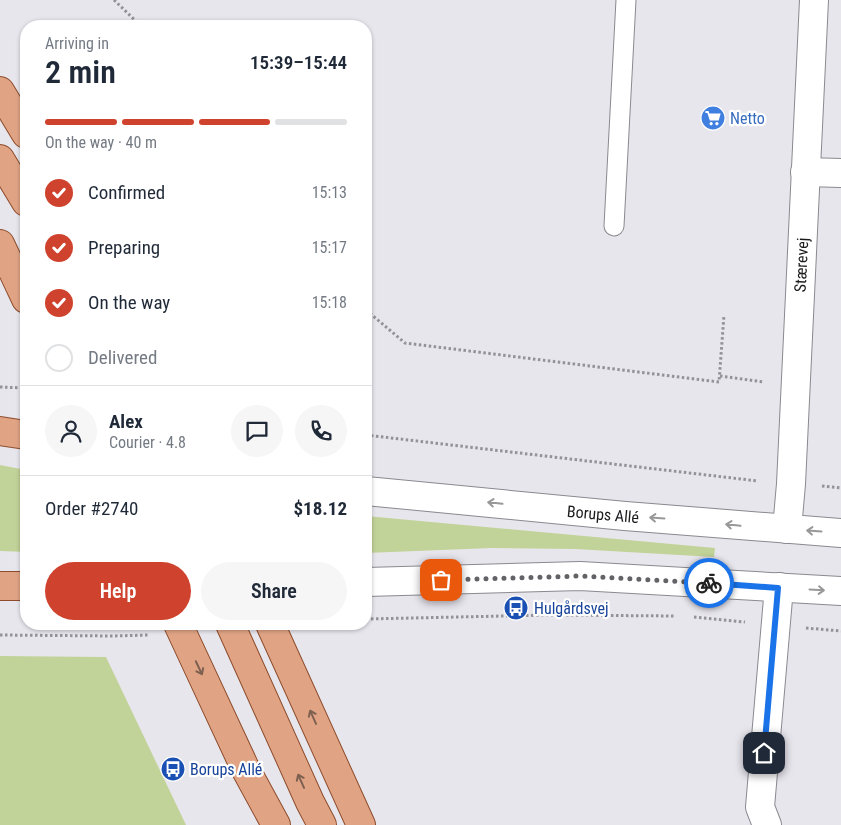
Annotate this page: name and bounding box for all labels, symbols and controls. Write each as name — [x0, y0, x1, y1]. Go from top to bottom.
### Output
text: Arriving in — [45, 34, 109, 53]
text: 15:39–15:44 — [250, 51, 347, 74]
text: 2 min — [45, 53, 116, 91]
supermarket icon: Netto — [700, 105, 726, 131]
place label: Netto — [730, 109, 765, 128]
text: On the way · 40 m — [45, 133, 157, 152]
icon: check — [45, 179, 73, 207]
text: Confirmed — [88, 181, 165, 204]
text: 15:13 — [312, 183, 347, 202]
icon: check — [45, 234, 73, 262]
text: Preparing — [88, 236, 160, 259]
street label: Stærevej — [791, 237, 812, 293]
text: 15:17 — [312, 238, 347, 257]
icon: check — [45, 289, 73, 317]
text: On the way — [88, 291, 170, 314]
text: 15:18 — [312, 293, 347, 312]
text: Delivered — [88, 346, 157, 369]
button: person — [45, 405, 97, 457]
button: chat — [231, 405, 283, 457]
button: phone — [295, 405, 347, 457]
text: Alex — [109, 410, 143, 433]
text: Courier · 4.8 — [109, 433, 186, 452]
text: Order #2740 — [45, 497, 138, 520]
text: $18.12 — [293, 497, 347, 520]
one-way arrow — [487, 499, 503, 508]
street label: Borups Allé — [566, 502, 640, 527]
one-way arrow — [649, 514, 665, 523]
one-way arrow — [725, 520, 741, 530]
one-way arrow — [806, 527, 822, 536]
courier — [684, 558, 734, 608]
pin — [420, 559, 462, 601]
button: Help — [45, 562, 191, 620]
button: Share — [201, 562, 347, 620]
icon: bag — [427, 566, 455, 594]
icon: bike — [695, 569, 723, 597]
one-way arrow — [809, 585, 825, 594]
bus stop icon: Hulgårdsvej — [503, 595, 529, 621]
place label: Hulgårdsvej — [534, 599, 609, 618]
one-way arrow — [195, 660, 205, 675]
one-way arrow — [307, 710, 317, 725]
pin — [743, 732, 785, 774]
icon: home — [750, 739, 778, 767]
bus stop icon: Borups Allé — [160, 756, 186, 782]
place label: Borups Allé — [190, 760, 262, 779]
one-way arrow — [295, 774, 305, 789]

